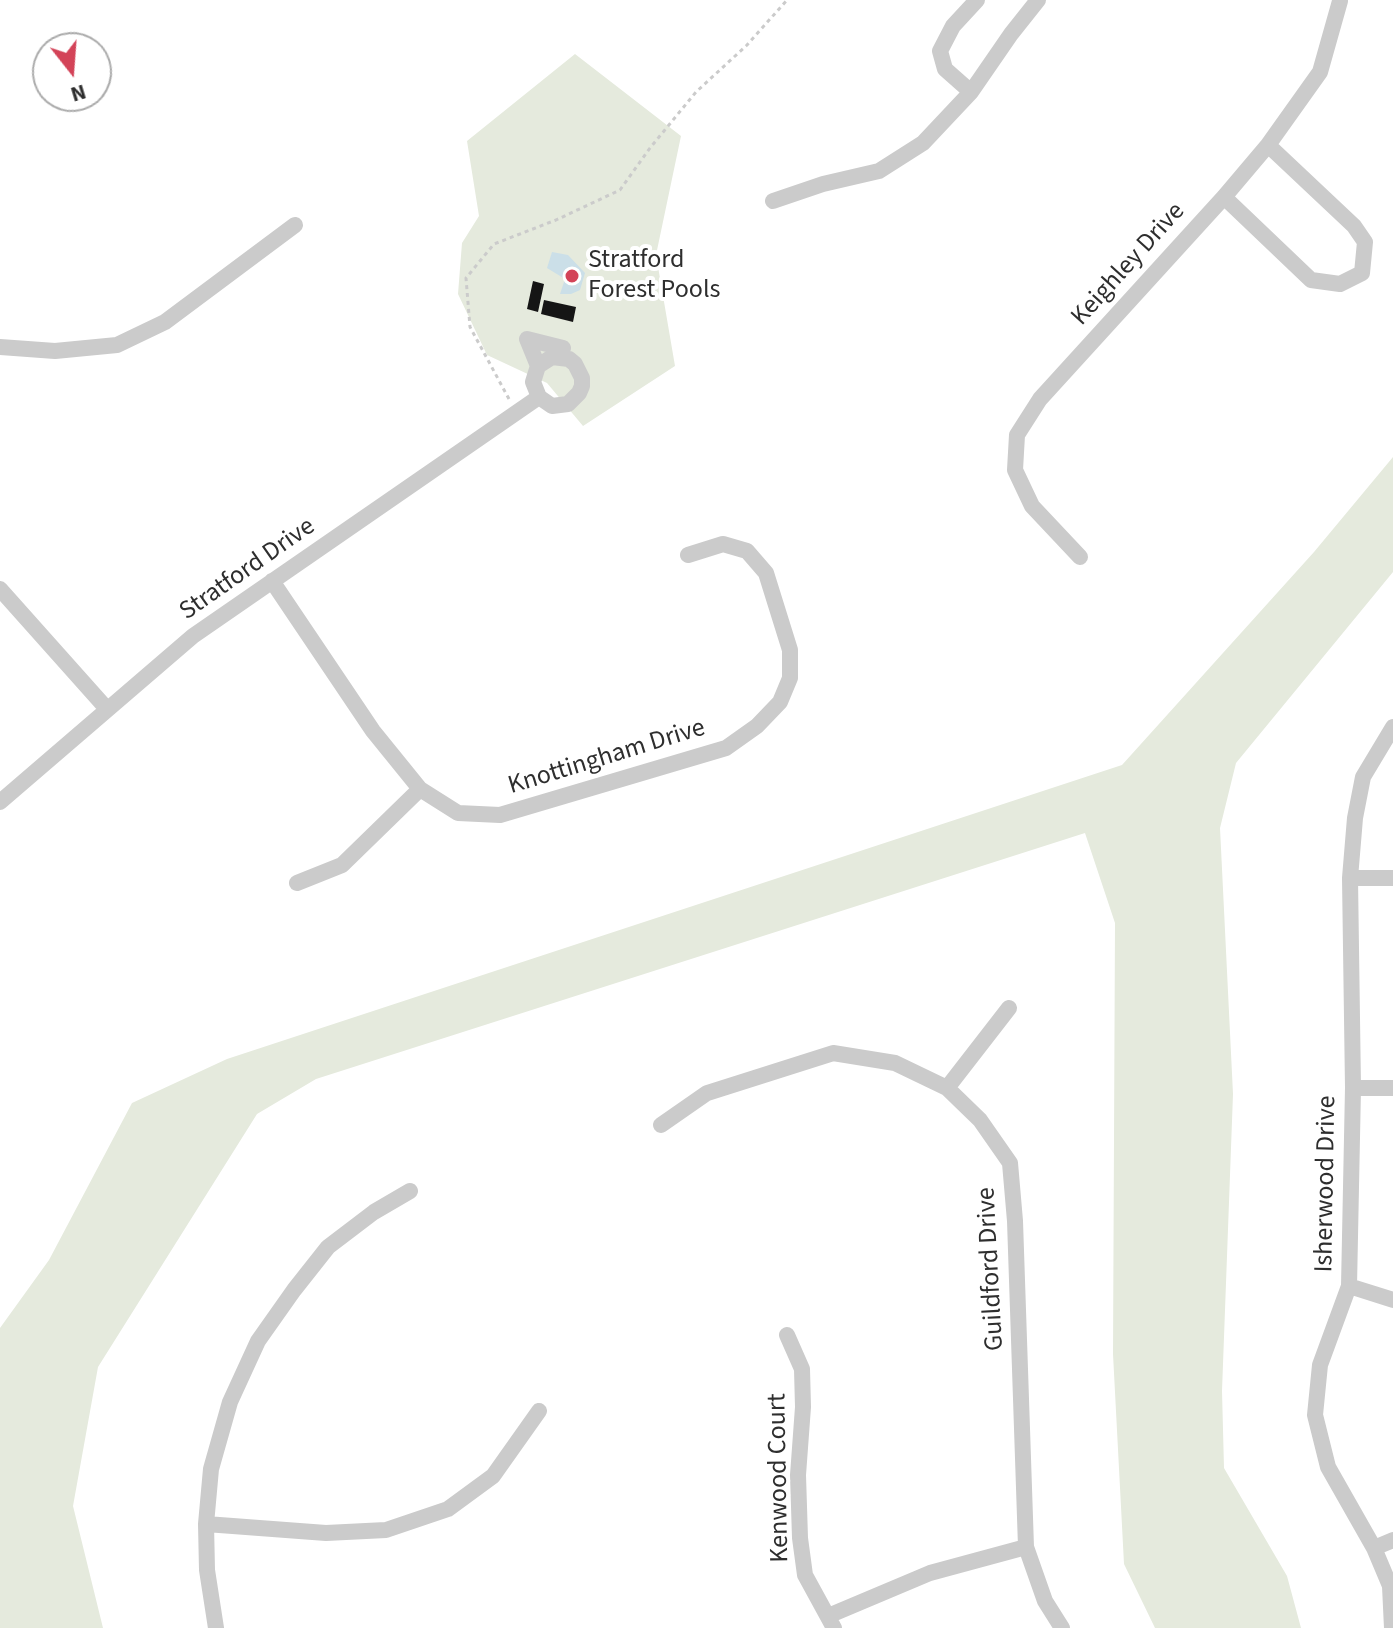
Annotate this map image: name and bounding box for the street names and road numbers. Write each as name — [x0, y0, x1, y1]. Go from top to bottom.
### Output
street label: Keighley Drive — [1066, 197, 1192, 333]
street label: Stratford Drive — [174, 512, 322, 628]
street label: Knottingham Drive — [505, 713, 709, 803]
street label: Isherwood Drive — [1310, 1095, 1344, 1273]
street label: Guildford Drive — [972, 1186, 1012, 1352]
street label: Kenwood Court — [763, 1393, 797, 1563]

